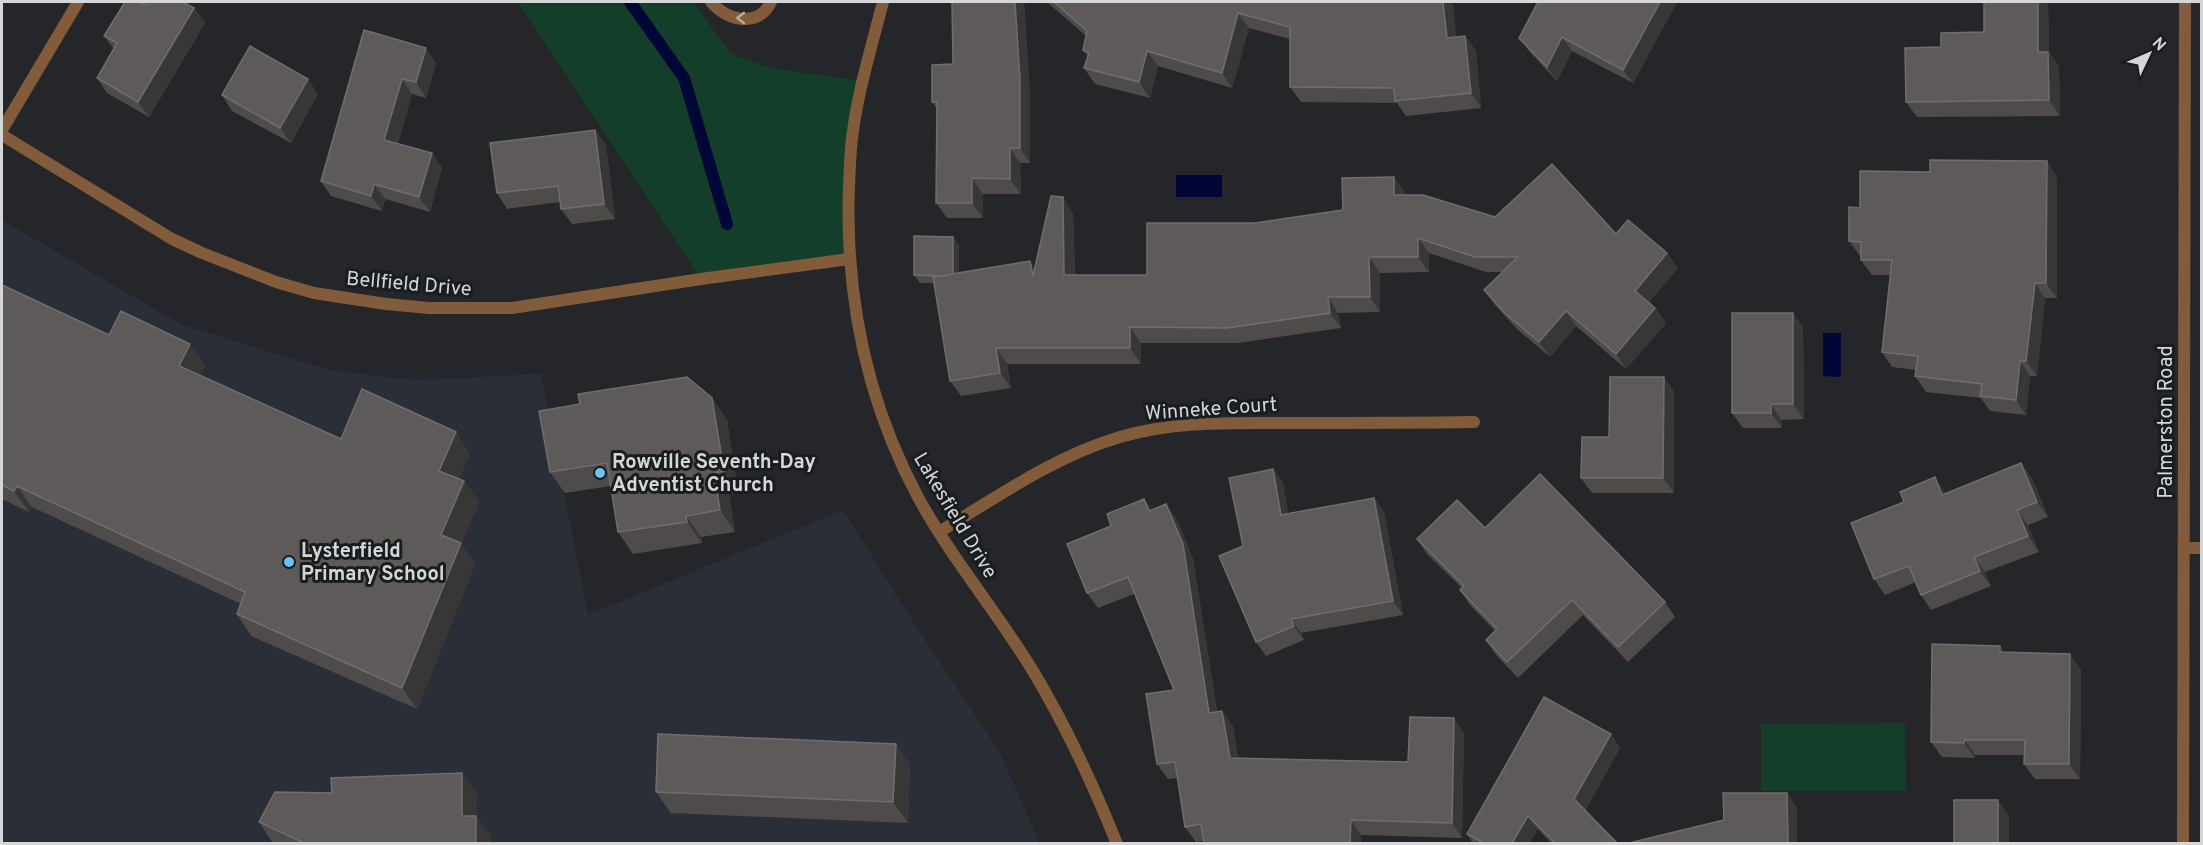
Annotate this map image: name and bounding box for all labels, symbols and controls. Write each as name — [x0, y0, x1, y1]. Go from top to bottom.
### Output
one-way arrow — [736, 12, 745, 24]
north arrow — [2119, 24, 2179, 84]
text: N — [2147, 34, 2170, 56]
street label: Bellfield Drive — [345, 267, 473, 303]
street label: Palmerston Road — [2154, 345, 2180, 499]
street label: Winneke Court — [1144, 392, 1278, 428]
street label: Lakesfield Drive — [906, 448, 1002, 584]
place label: Rowville Seventh-Day Adventist Church — [612, 450, 816, 499]
marker: Rowville Seventh-Day Adventist Church — [593, 466, 607, 480]
place label: Lysterfield Primary School — [301, 539, 445, 588]
marker: Lysterfield Primary School — [282, 555, 296, 569]

